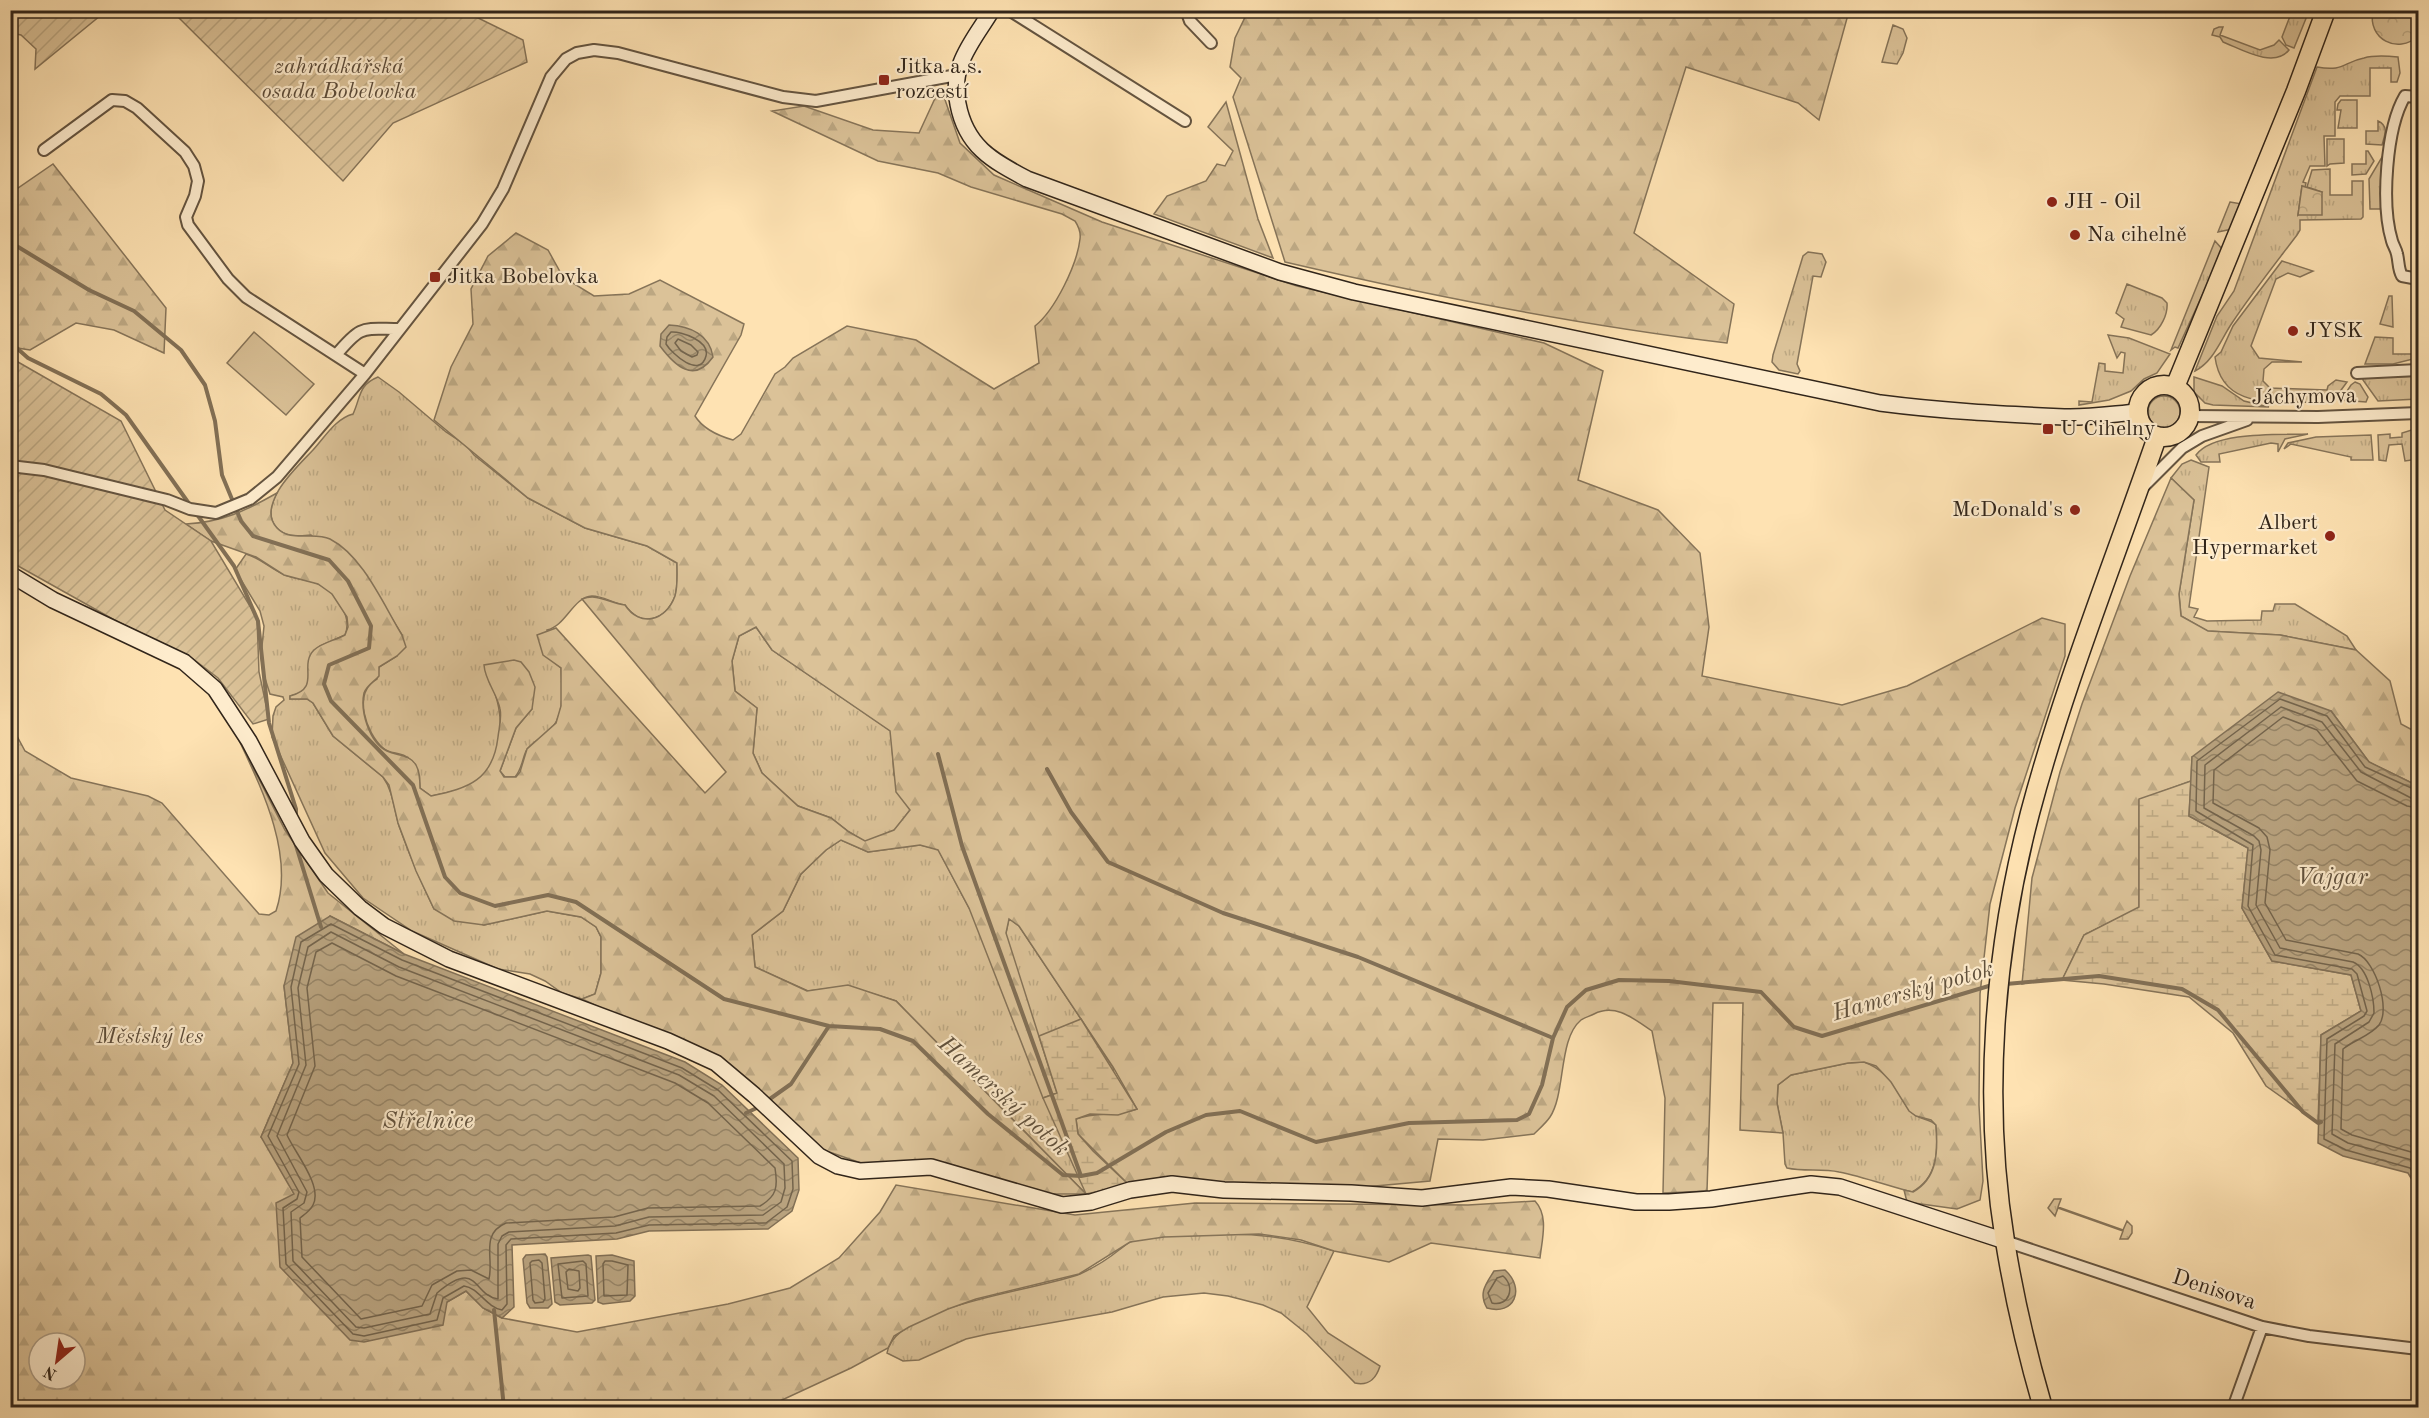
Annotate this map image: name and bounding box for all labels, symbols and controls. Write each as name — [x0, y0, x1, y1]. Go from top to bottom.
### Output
park label: zahrádkářská osada Bobelovka — [262, 56, 417, 103]
place label: Jitka a.s. rozcestí — [896, 56, 983, 103]
marker: Jitka a.s. rozcestí — [877, 73, 891, 87]
place label: JH - Oil — [2064, 191, 2141, 213]
marker: JH - Oil — [2045, 195, 2059, 209]
place label: Na cihelně — [2087, 224, 2187, 246]
marker: Na cihelně — [2068, 228, 2082, 242]
place label: Jitka Bobelovka — [447, 266, 598, 288]
marker: Jitka Bobelovka — [428, 270, 442, 284]
place label: JYSK — [2305, 320, 2363, 342]
marker: JYSK — [2286, 324, 2300, 338]
street label: Jáchymova — [2251, 385, 2357, 409]
place label: U Cihelny — [2060, 418, 2156, 440]
marker: U Cihelny — [2041, 422, 2055, 436]
place label: McDonald's — [1952, 499, 2063, 521]
marker: McDonald's — [2068, 503, 2082, 517]
place label: Albert Hypermarket — [2192, 512, 2318, 559]
marker: Albert Hypermarket — [2323, 529, 2337, 543]
water label: Vajgar — [2296, 866, 2368, 890]
water label: Hamerský potok — [1828, 957, 1997, 1027]
park label: Městský les — [95, 1026, 204, 1048]
water label: Hamerský potok — [932, 1032, 1073, 1162]
water label: Střelnice — [382, 1110, 474, 1134]
street label: Denisova — [2169, 1266, 2259, 1314]
north arrow — [27, 1331, 87, 1391]
text: N — [41, 1362, 60, 1382]

